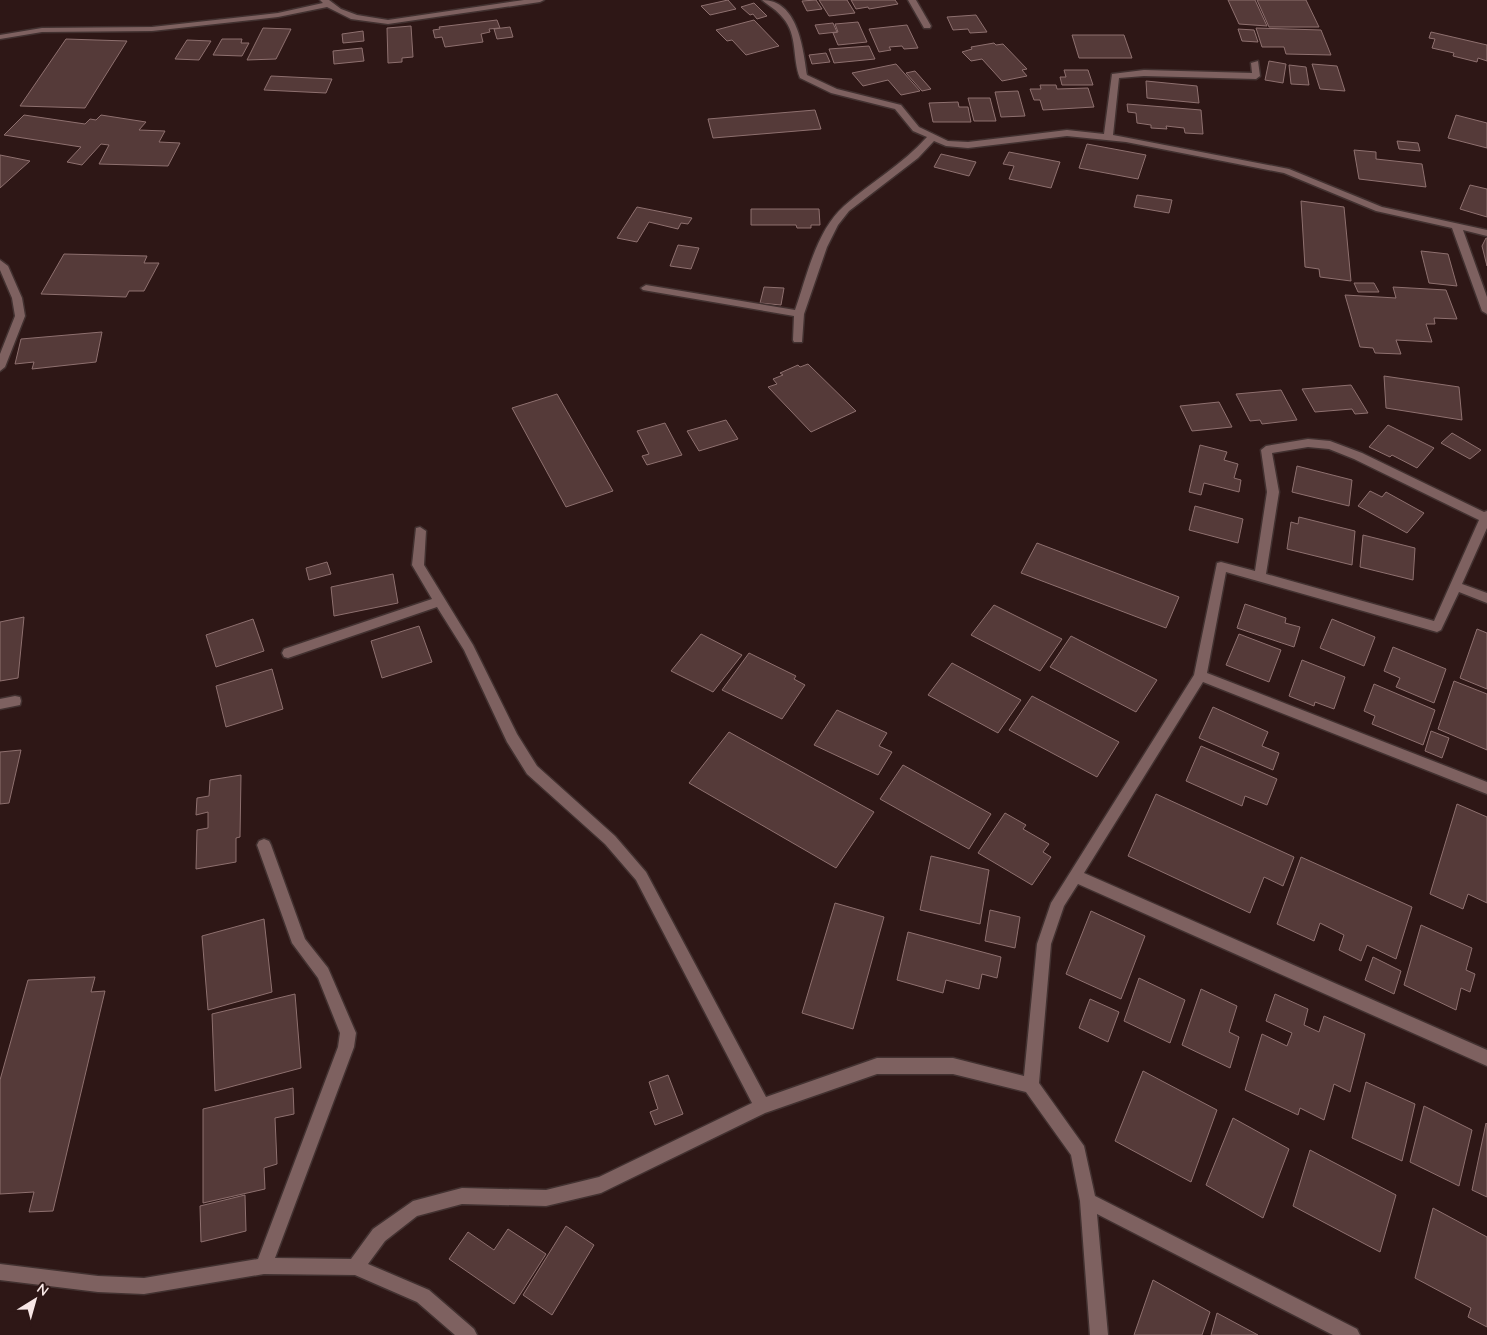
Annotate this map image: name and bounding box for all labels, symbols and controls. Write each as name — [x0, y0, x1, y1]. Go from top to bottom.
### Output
north arrow — [10, 1275, 60, 1325]
text: N — [33, 1279, 52, 1300]

